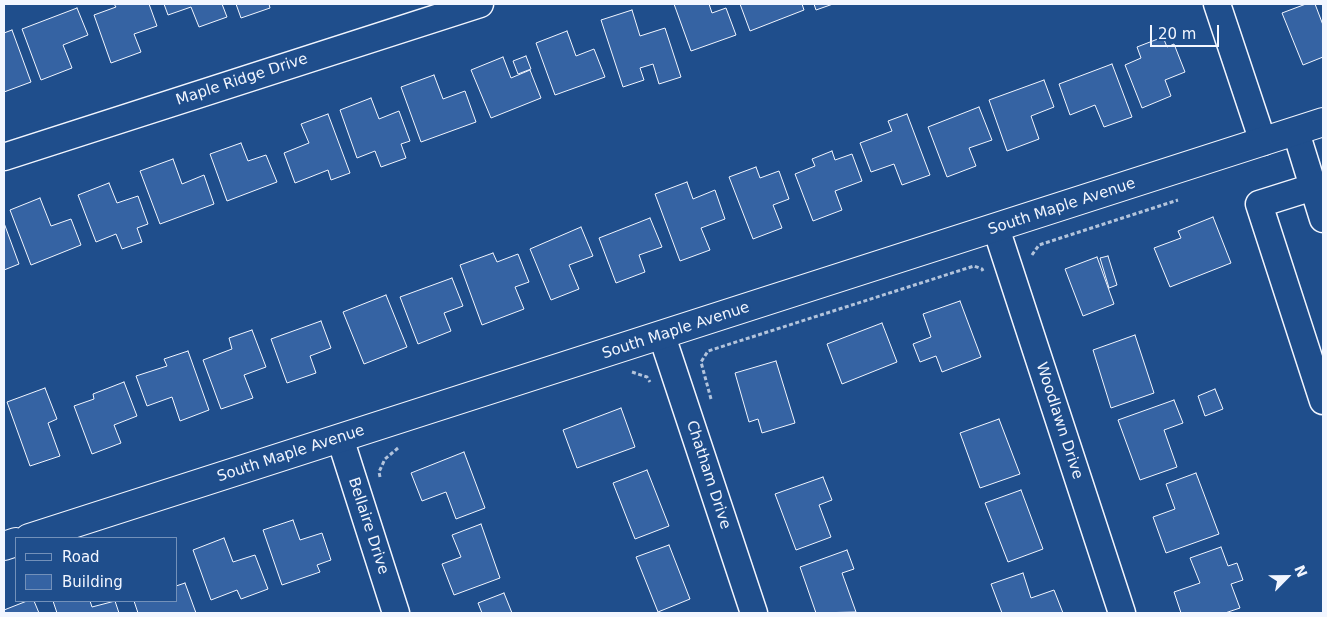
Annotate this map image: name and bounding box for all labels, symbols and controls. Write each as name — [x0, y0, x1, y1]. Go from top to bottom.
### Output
scale bar — [1152, 15, 1221, 47]
text: 20 m — [1158, 25, 1196, 43]
street label: Maple Ridge Drive — [174, 50, 310, 110]
street label: South Maple Avenue — [986, 175, 1138, 239]
street label: South Maple Avenue — [600, 299, 752, 363]
street label: Woodlawn Drive — [1032, 360, 1086, 482]
street label: Chatham Drive — [682, 418, 734, 532]
street label: South Maple Avenue — [215, 422, 367, 486]
street label: Bellaire Drive — [344, 475, 392, 577]
legend — [15, 537, 178, 602]
text: Road — [62, 548, 100, 566]
north arrow — [1262, 552, 1312, 602]
text: N — [1291, 563, 1310, 580]
text: Building — [62, 573, 123, 591]

